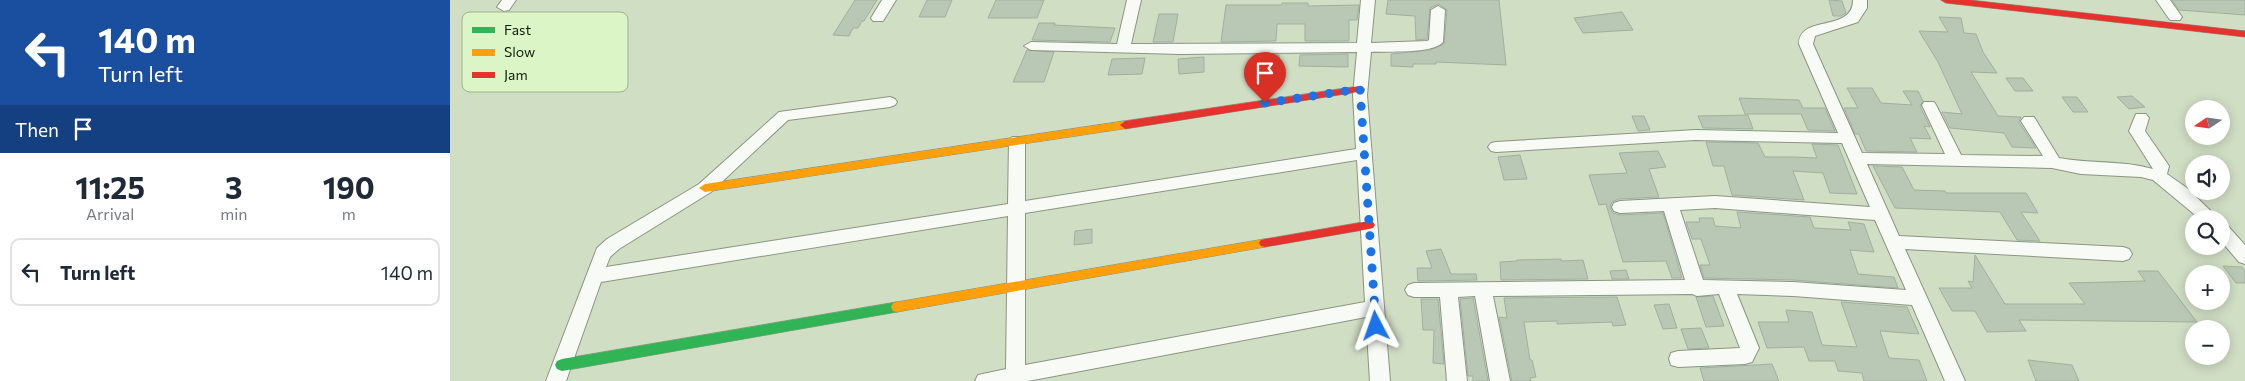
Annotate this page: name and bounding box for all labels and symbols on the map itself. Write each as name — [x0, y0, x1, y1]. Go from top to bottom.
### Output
legend — [462, 12, 628, 92]
text: Fast — [504, 21, 531, 38]
text: Slow — [504, 43, 535, 60]
pin — [1244, 52, 1286, 103]
text: Jam — [504, 66, 528, 83]
north arrow — [2185, 100, 2230, 145]
position arrow — [1349, 299, 1401, 351]

